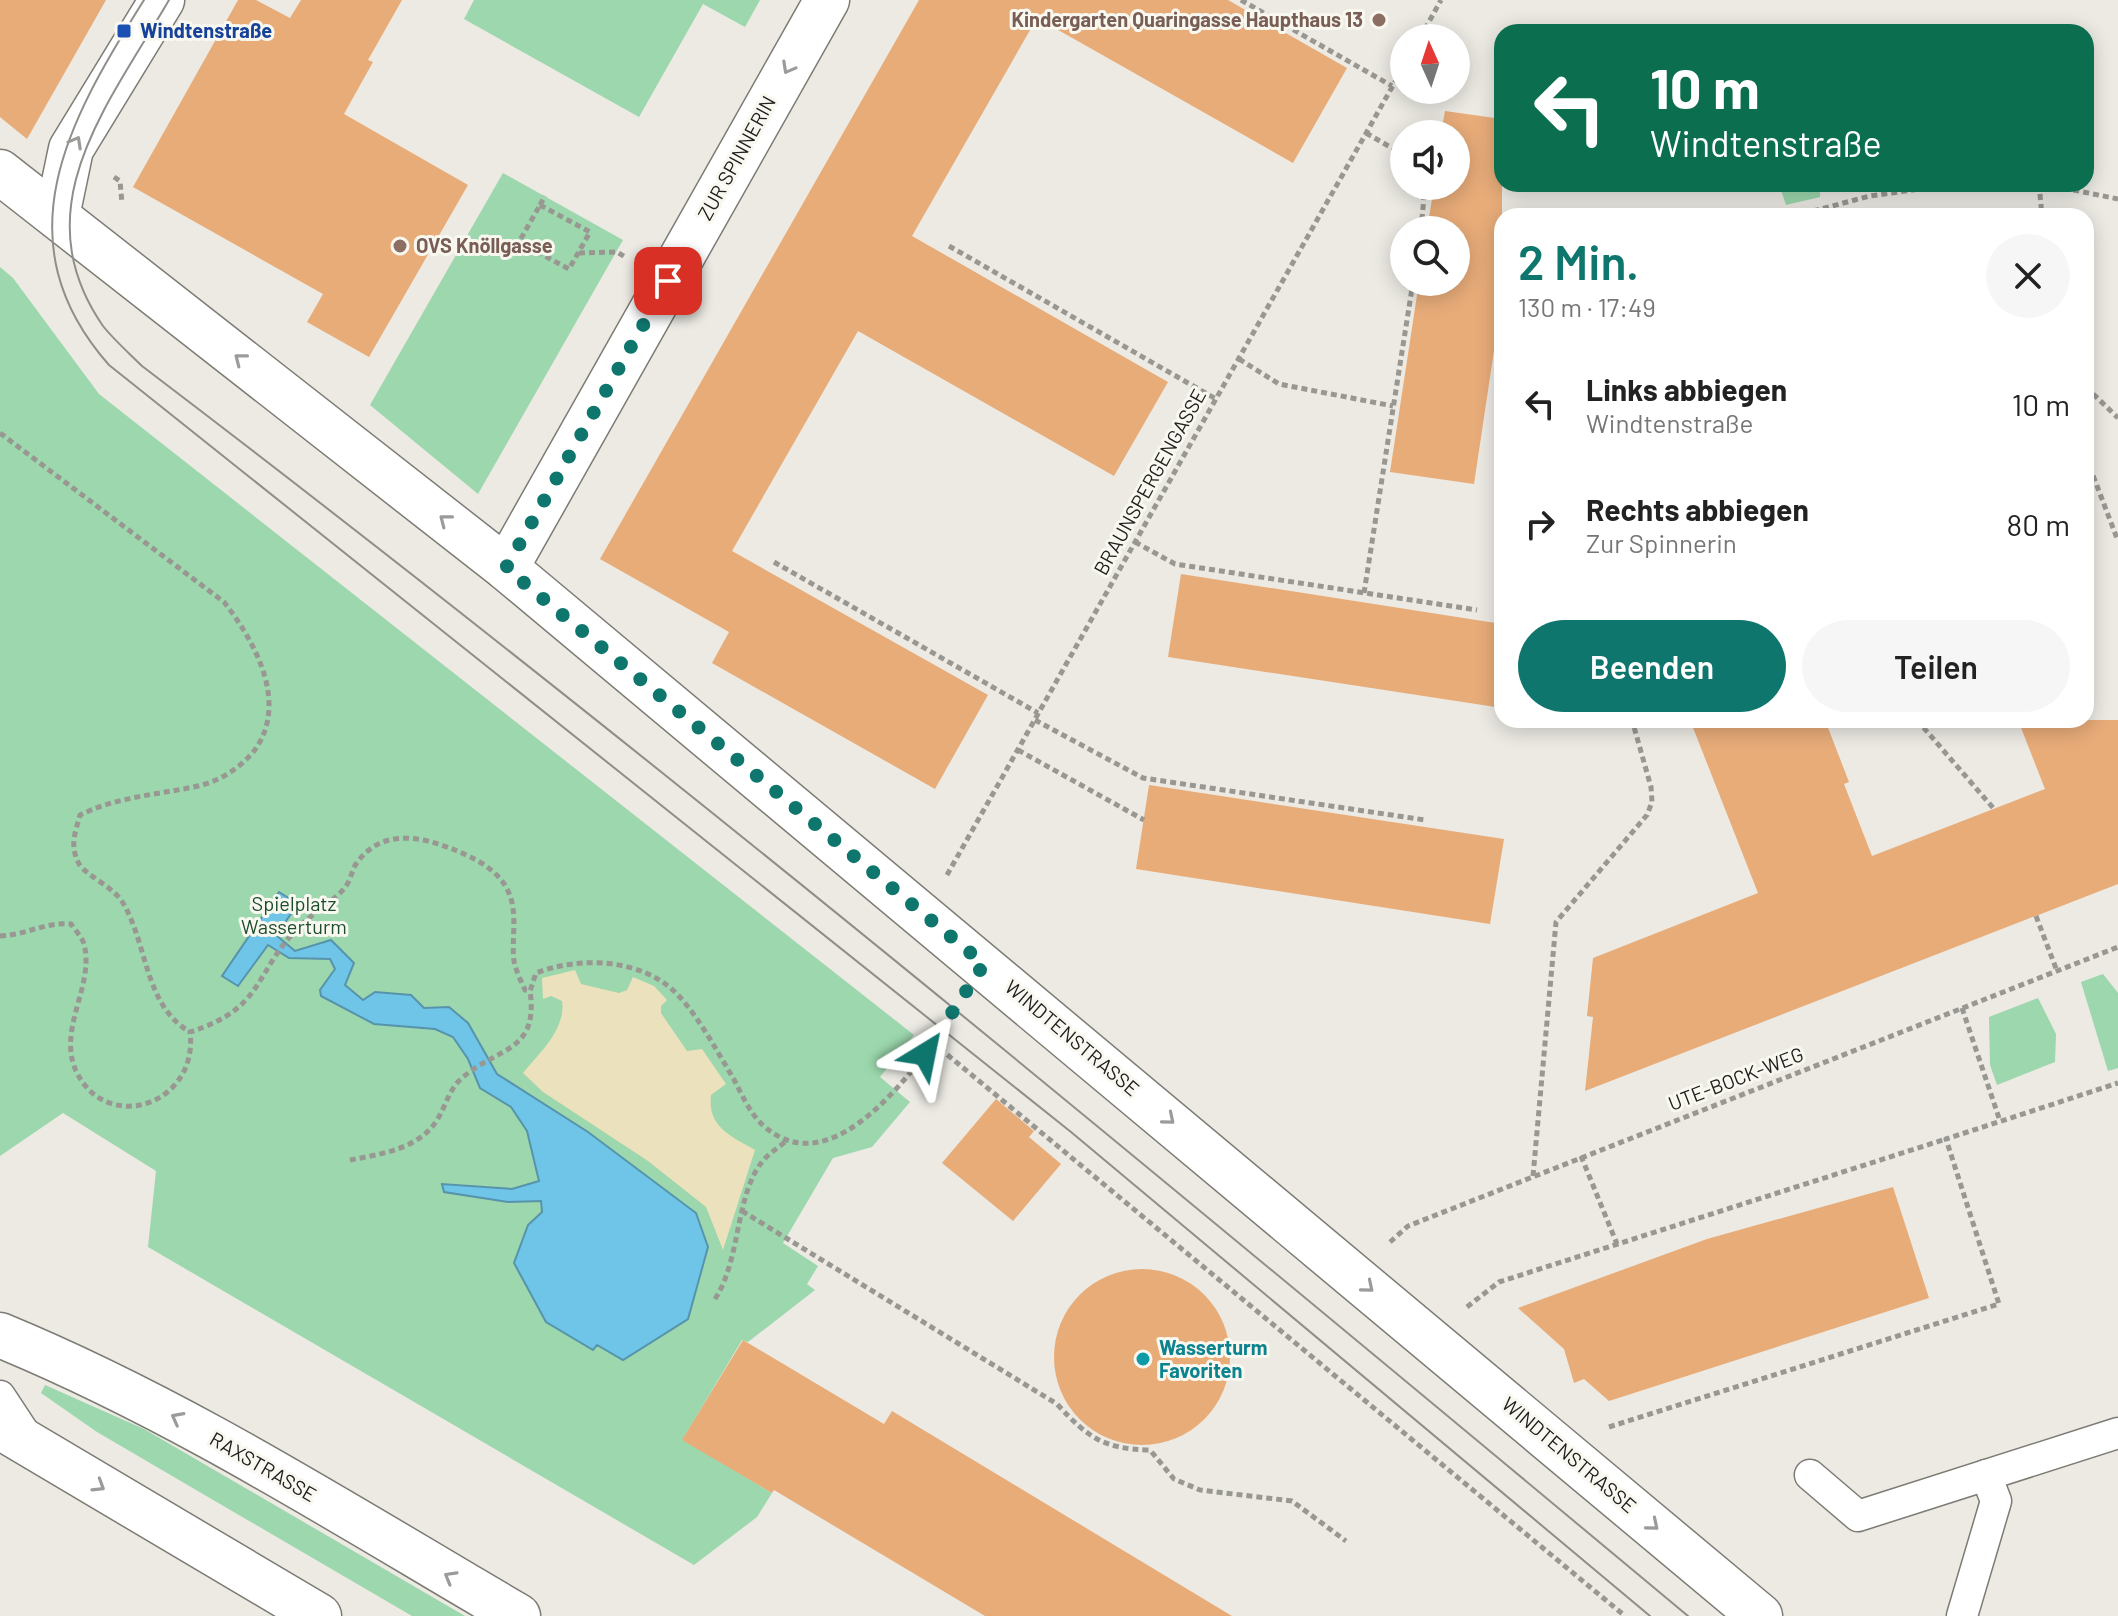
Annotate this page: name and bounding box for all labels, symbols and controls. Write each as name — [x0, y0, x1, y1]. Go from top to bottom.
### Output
place label: Kindergarten Quaringasse Haupthaus 13 — [1011, 7, 1363, 31]
marker: Kindergarten Quaringasse Haupthaus 13 — [1370, 11, 1388, 29]
place label: Windtenstraße — [140, 18, 272, 42]
marker: Windtenstraße — [115, 22, 133, 40]
north arrow — [1390, 24, 1470, 104]
map controls — [1390, 24, 1470, 296]
text: 10 m — [1650, 53, 1760, 120]
icon: left — [1518, 56, 1622, 160]
one-way arrow — [783, 60, 798, 74]
street label: ZUR SPINNERIN — [692, 91, 780, 224]
button: sound — [1390, 120, 1470, 200]
text: Windtenstraße — [1650, 121, 1882, 164]
one-way arrow — [67, 135, 82, 150]
button: search — [1390, 216, 1470, 296]
text: 2 Min. — [1518, 232, 1639, 290]
place label: OVS Knöllgasse — [416, 233, 553, 257]
button: close — [1986, 234, 2070, 318]
marker: OVS Knöllgasse — [391, 237, 409, 255]
pin — [634, 247, 702, 315]
icon: arrive — [646, 259, 690, 303]
text: 130 m · 17:49 — [1518, 291, 1656, 322]
one-way arrow — [234, 355, 249, 369]
text: Links abbiegen — [1586, 371, 1787, 407]
icon: left — [1518, 382, 1562, 426]
street label: BRAUNSPERGENGASSE — [1088, 384, 1210, 579]
text: 10 m — [2012, 386, 2070, 422]
text: Windtenstraße — [1586, 407, 1753, 438]
text: Rechts abbiegen — [1586, 491, 1809, 527]
icon: right — [1518, 502, 1562, 546]
text: 80 m — [2007, 506, 2070, 542]
one-way arrow — [439, 515, 454, 529]
text: Zur Spinnerin — [1586, 527, 1737, 558]
button: Beenden — [1518, 620, 1786, 712]
button: Teilen — [1802, 620, 2070, 712]
park label: Spielplatz Wasserturm — [241, 891, 347, 938]
street label: WINDTENSTRASSE — [1001, 974, 1145, 1100]
position arrow — [883, 1012, 967, 1096]
street label: UTE-BOCK-WEG — [1665, 1041, 1807, 1115]
one-way arrow — [1159, 1109, 1174, 1124]
one-way arrow — [1358, 1277, 1373, 1292]
place label: Wasserturm Favoriten — [1159, 1335, 1267, 1382]
marker: Wasserturm Favoriten — [1134, 1350, 1152, 1368]
street label: WINDTENSTRASSE — [1498, 1391, 1642, 1517]
one-way arrow — [171, 1412, 185, 1427]
street label: RAXSTRASSE — [206, 1426, 321, 1506]
one-way arrow — [90, 1476, 105, 1492]
one-way arrow — [1643, 1516, 1658, 1530]
one-way arrow — [444, 1571, 459, 1587]

